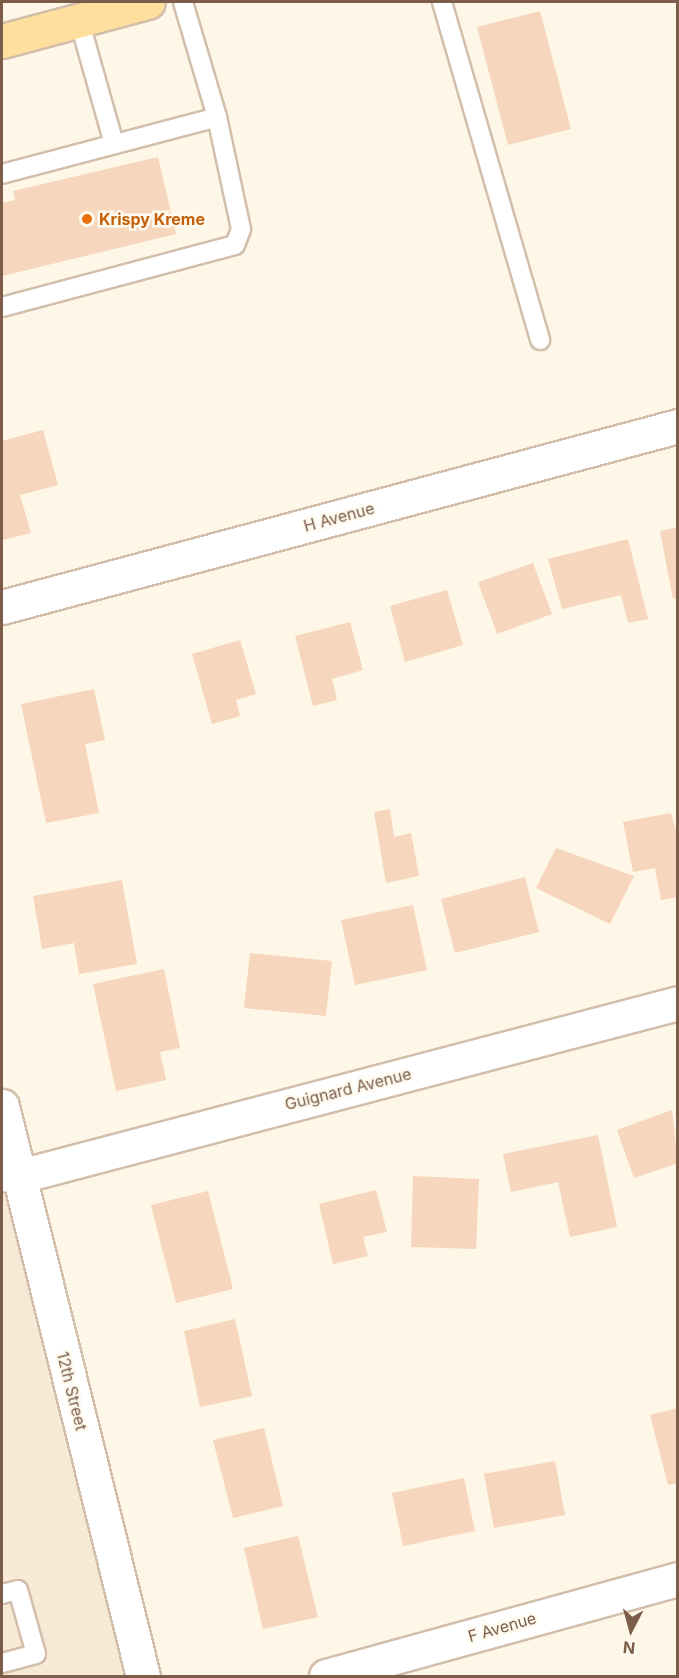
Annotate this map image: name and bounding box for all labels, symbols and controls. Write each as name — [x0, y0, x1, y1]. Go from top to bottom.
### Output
place label: Krispy Kreme — [99, 209, 205, 229]
marker: Krispy Kreme — [80, 212, 94, 226]
street label: H Avenue — [301, 498, 377, 536]
street label: Guignard Avenue — [283, 1064, 413, 1114]
street label: 12th Street — [53, 1350, 91, 1432]
north arrow — [601, 1600, 661, 1660]
street label: F Avenue — [466, 1608, 538, 1646]
text: N — [622, 1637, 636, 1658]

